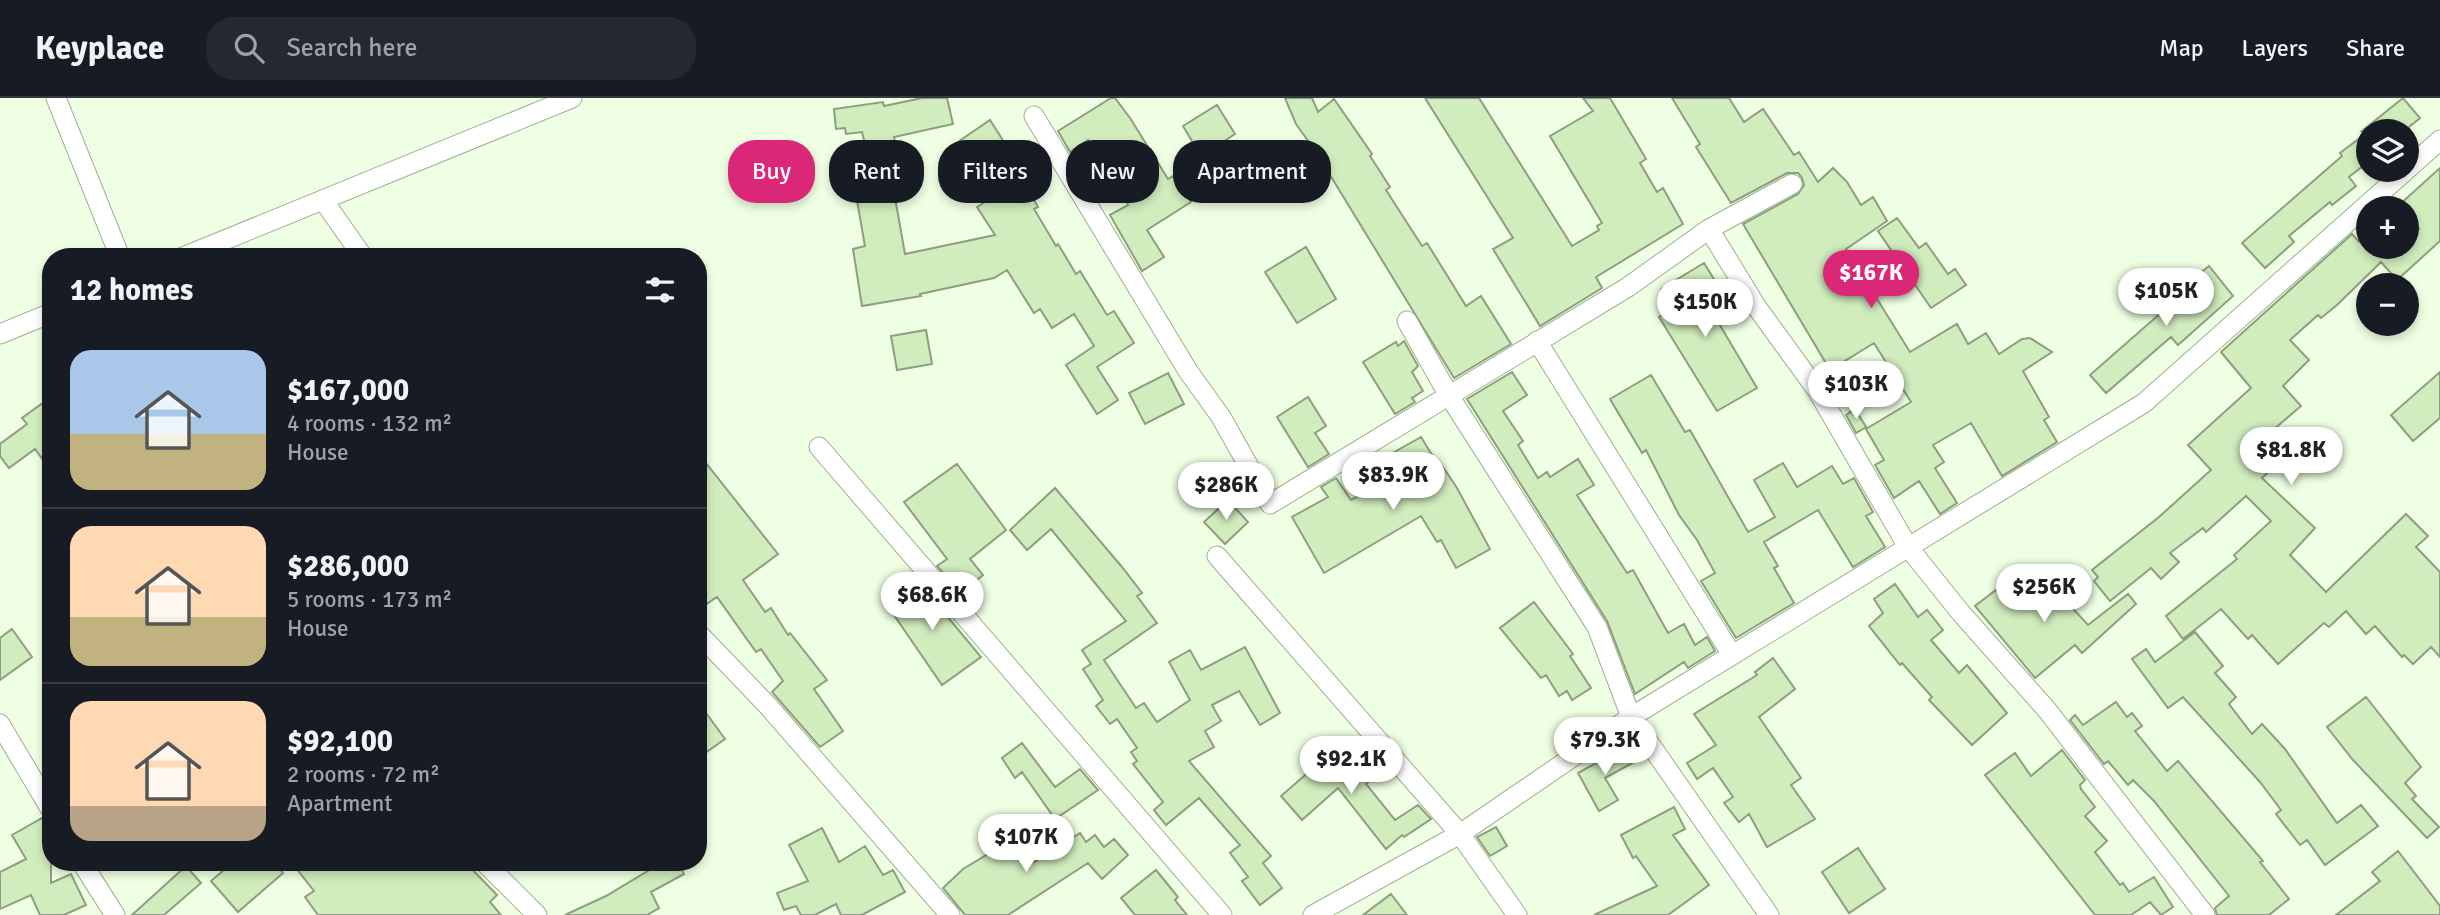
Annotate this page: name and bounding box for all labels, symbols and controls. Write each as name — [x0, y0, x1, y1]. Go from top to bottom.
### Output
search box — [206, 17, 696, 80]
text: Keyplace — [35, 28, 164, 69]
icon: search — [230, 29, 268, 67]
text: Search here — [286, 32, 418, 64]
text: Map — [2159, 33, 2204, 63]
text: Layers — [2242, 33, 2308, 63]
text: Share — [2346, 33, 2405, 63]
map controls — [2356, 119, 2419, 336]
button: layers — [2356, 119, 2419, 182]
chip: Buy — [728, 140, 815, 203]
chip: Rent — [829, 140, 924, 203]
chip: Filters — [938, 140, 1052, 203]
chip: New — [1066, 140, 1159, 203]
chip: Apartment — [1173, 140, 1331, 203]
button: + — [2356, 196, 2419, 259]
pin: $167K — [1822, 250, 1920, 310]
text: $167K — [1839, 258, 1903, 287]
pin: $105K — [2117, 268, 2215, 328]
icon: filters — [641, 271, 679, 309]
text: 12 homes — [70, 272, 193, 309]
button: − — [2356, 273, 2419, 336]
text: $105K — [2134, 276, 2198, 305]
pin: $150K — [1656, 280, 1754, 339]
text: $150K — [1673, 287, 1737, 316]
pin: $103K — [1807, 362, 1905, 421]
text: $103K — [1824, 369, 1888, 398]
text: $167,000 — [287, 372, 409, 409]
icon: home — [126, 378, 210, 462]
text: 4 rooms · 132 m² — [287, 409, 452, 438]
pin: $81.8K — [2234, 428, 2348, 487]
text: $81.8K — [2256, 435, 2326, 464]
text: House — [287, 438, 349, 467]
pin: $83.9K — [1336, 452, 1450, 512]
text: $83.9K — [1358, 460, 1428, 489]
pin: $286K — [1177, 462, 1275, 522]
text: $286K — [1194, 470, 1258, 499]
text: $286,000 — [287, 548, 409, 585]
icon: home — [126, 554, 210, 638]
pin: $256K — [1995, 564, 2093, 624]
text: $256K — [2012, 572, 2076, 601]
pin: $68.6K — [875, 573, 989, 632]
text: $68.6K — [897, 580, 967, 609]
text: 5 rooms · 173 m² — [287, 585, 452, 614]
text: House — [287, 614, 349, 643]
pin: $79.3K — [1548, 718, 1662, 777]
text: $92,100 — [287, 723, 393, 760]
text: $79.3K — [1570, 725, 1640, 754]
icon: home — [126, 729, 210, 813]
pin: $92.1K — [1294, 736, 1408, 796]
text: $92.1K — [1316, 744, 1386, 773]
text: 2 rooms · 72 m² — [287, 760, 440, 789]
text: Apartment — [287, 789, 392, 818]
pin: $107K — [977, 814, 1075, 874]
text: $107K — [994, 822, 1058, 851]

